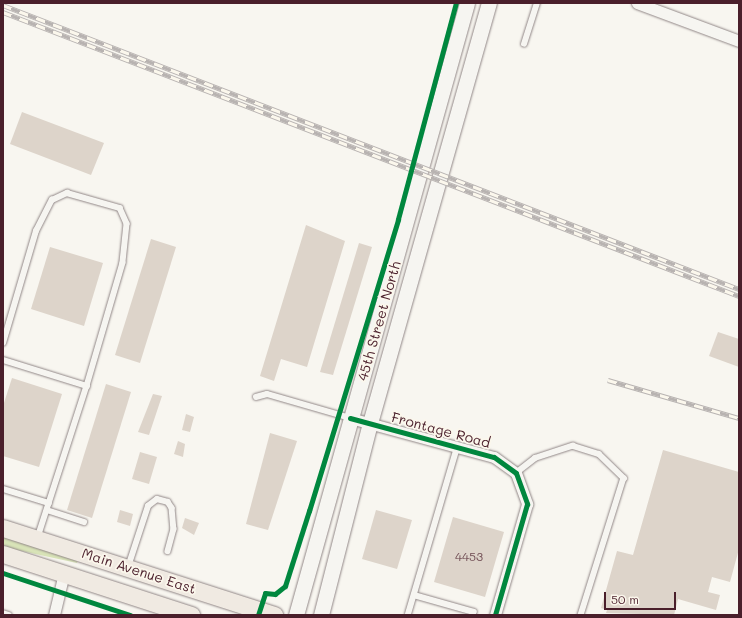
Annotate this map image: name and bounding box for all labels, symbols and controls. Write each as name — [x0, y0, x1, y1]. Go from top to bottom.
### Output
street label: 45th Street North — [354, 259, 404, 383]
street label: Frontage Road — [390, 409, 492, 451]
street label: Main Avenue East — [80, 545, 198, 597]
house number: 4453 — [455, 550, 483, 564]
scale bar — [606, 584, 678, 610]
text: 50 m — [611, 591, 639, 607]

